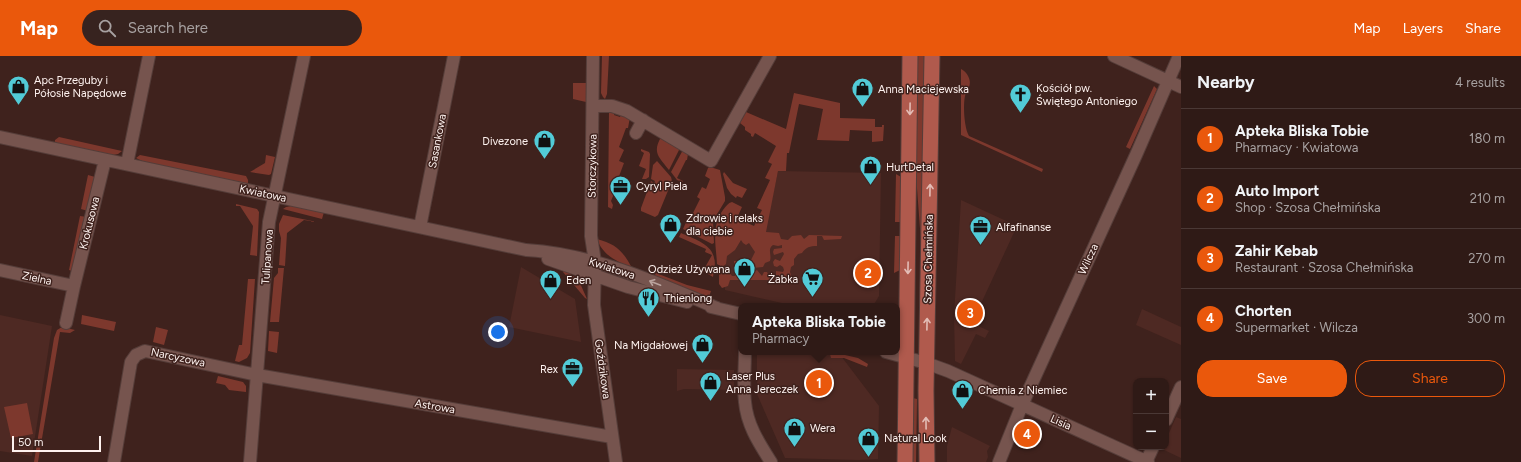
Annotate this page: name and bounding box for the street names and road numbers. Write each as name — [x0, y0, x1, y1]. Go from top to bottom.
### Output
street label: Sasankowa — [426, 113, 449, 169]
street label: Storczykowa — [585, 134, 600, 198]
street label: Kwiatowa — [238, 182, 288, 205]
street label: Krokusowa — [77, 195, 102, 251]
street label: Szosa Chełmińska — [921, 214, 936, 304]
street label: Tulipanowa — [259, 229, 276, 285]
street label: Wilcza — [1076, 242, 1101, 277]
street label: Kwiatowa — [587, 255, 637, 282]
street label: Zielna — [21, 269, 53, 288]
street label: Goździkowa — [592, 338, 613, 400]
street label: Narcyzowa — [150, 345, 206, 370]
street label: Astrowa — [414, 397, 456, 416]
street label: Lisia — [1048, 412, 1073, 433]

